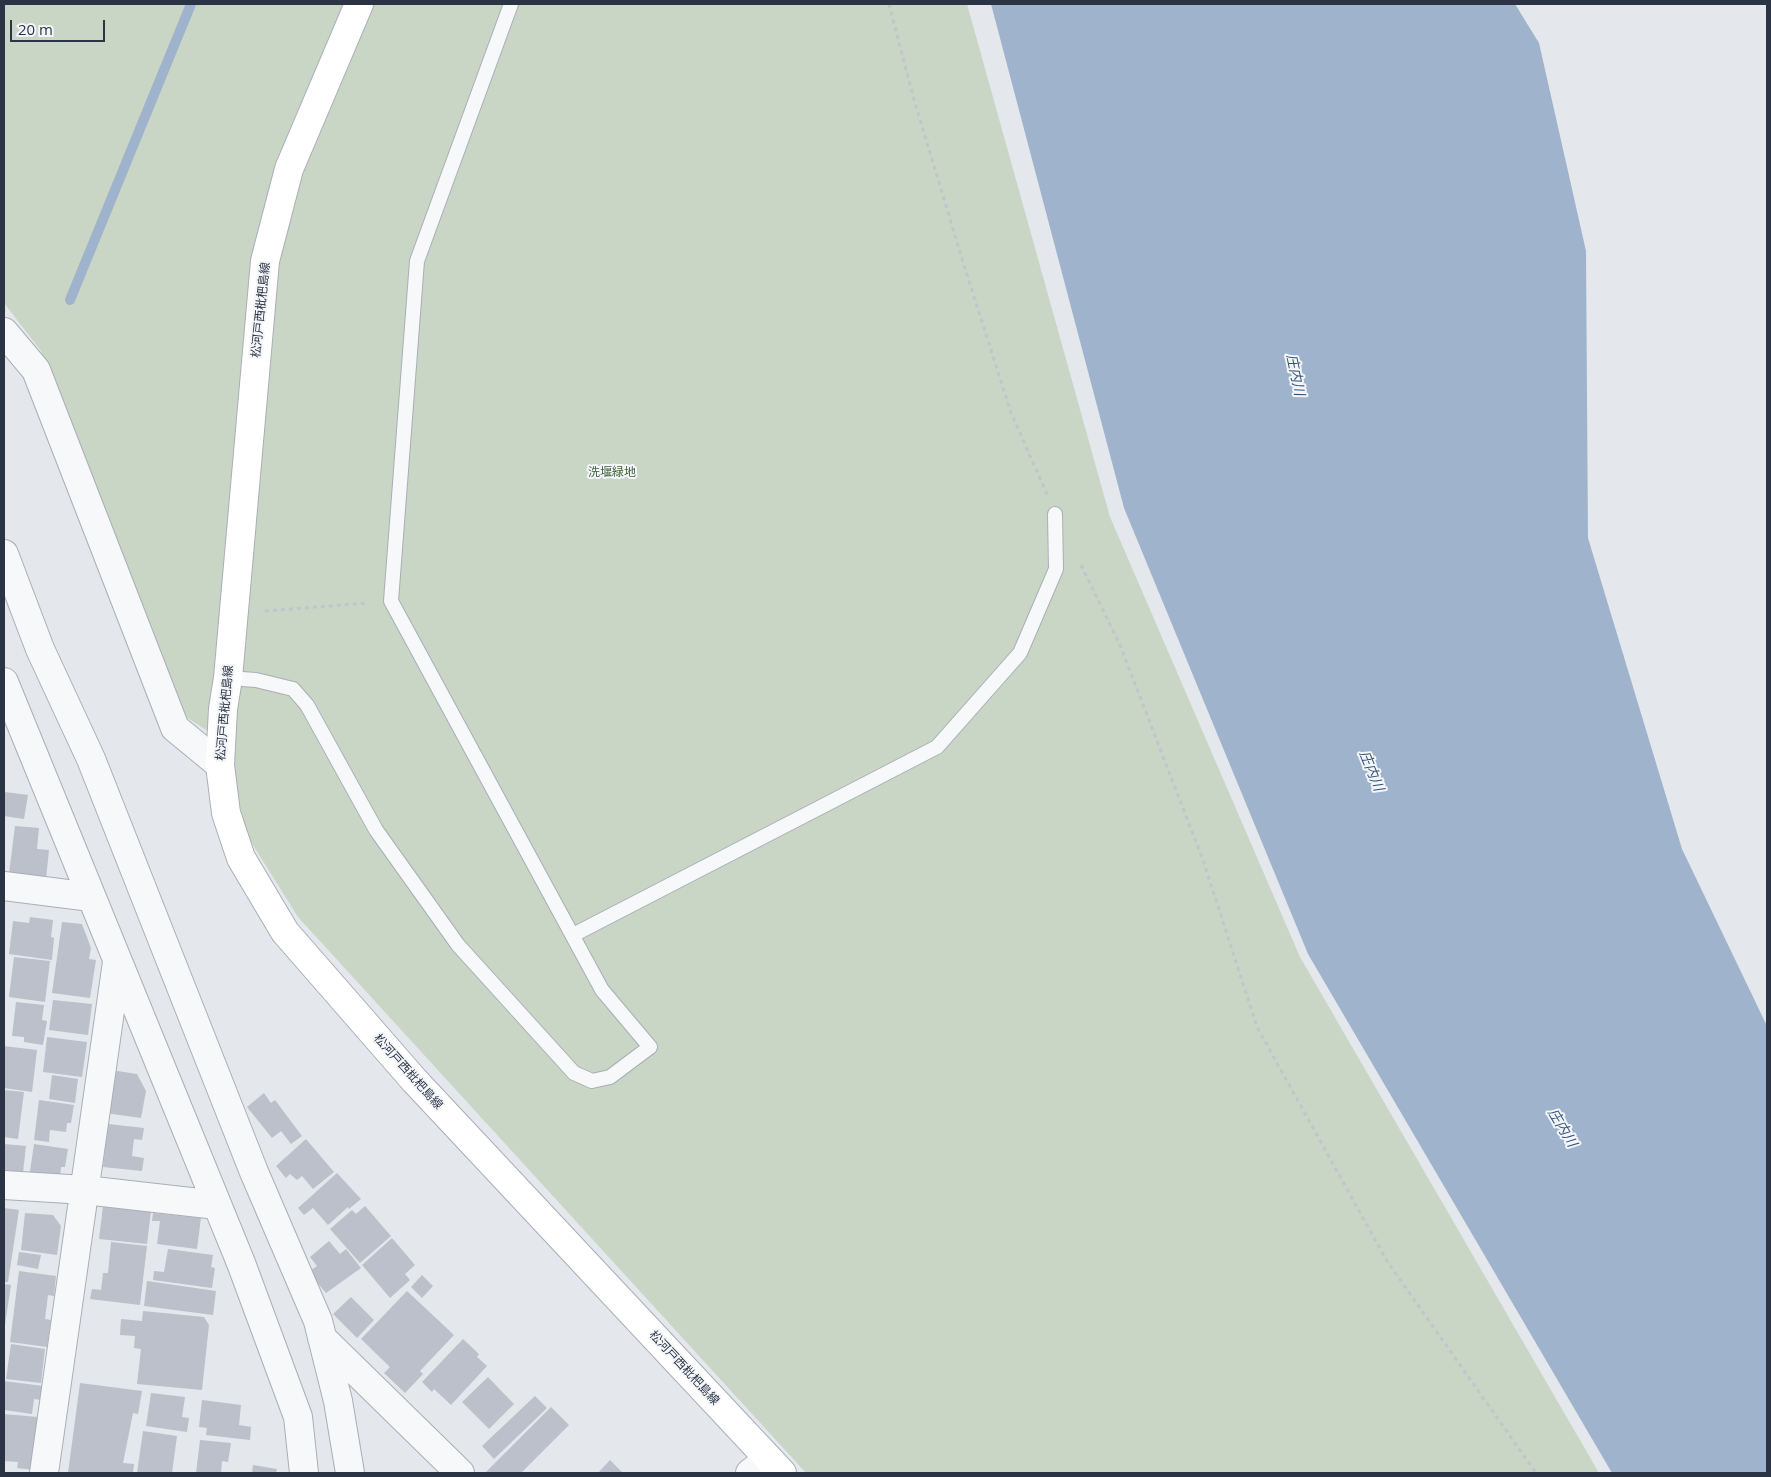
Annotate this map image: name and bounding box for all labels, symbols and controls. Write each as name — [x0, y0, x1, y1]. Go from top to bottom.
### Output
scale bar — [12, 10, 108, 42]
text: 20 m — [18, 19, 53, 39]
street label: 松河戸西枇杷島線 — [249, 262, 273, 358]
water label: 庄内川 — [1282, 353, 1308, 397]
park label: 洗堰緑地 — [588, 466, 636, 480]
street label: 松河戸西枇杷島線 — [214, 665, 236, 761]
water label: 庄内川 — [1355, 748, 1387, 794]
street label: 松河戸西枇杷島線 — [371, 1032, 445, 1112]
water label: 庄内川 — [1544, 1106, 1580, 1150]
street label: 松河戸西枇杷島線 — [646, 1328, 722, 1408]

